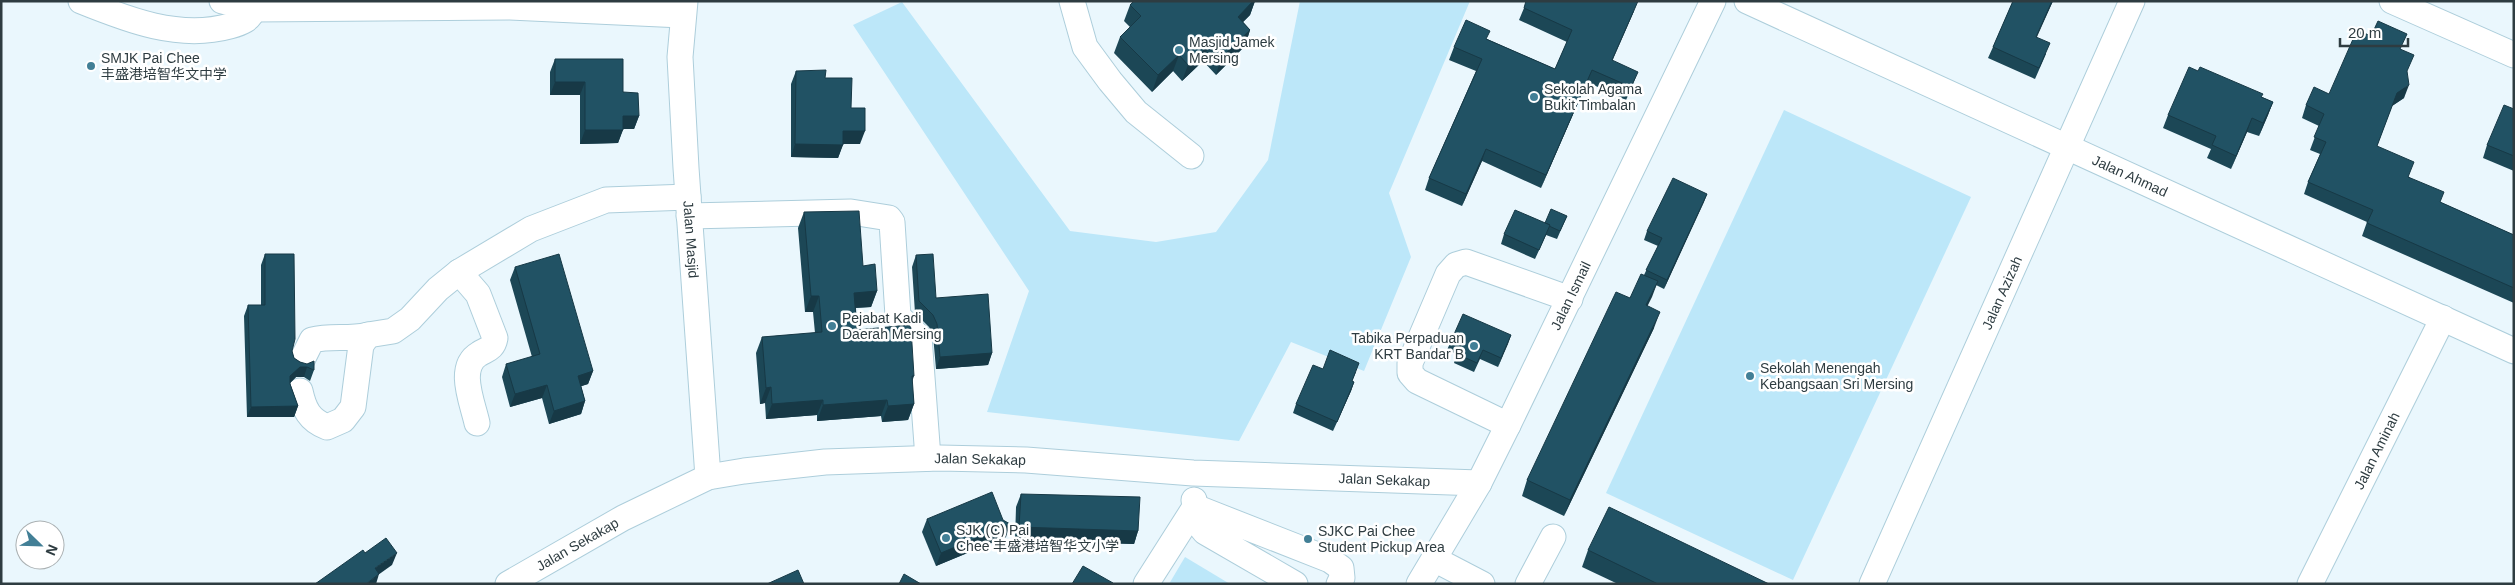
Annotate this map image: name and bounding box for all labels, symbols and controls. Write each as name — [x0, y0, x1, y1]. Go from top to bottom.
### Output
scale bar — [2340, 15, 2408, 47]
text: 20 m — [2348, 24, 2381, 41]
place label: Masjid Jamek Mersing — [1189, 34, 1276, 66]
marker: Masjid Jamek Mersing — [1173, 44, 1185, 56]
place label: SMJK Pai Chee 丰盛港培智华文中学 — [101, 50, 227, 82]
marker: SMJK Pai Chee 丰盛港培智华文中学 — [85, 60, 97, 72]
place label: Sekolah Agama Bukit Timbalan — [1544, 81, 1642, 113]
marker: Sekolah Agama Bukit Timbalan — [1528, 91, 1540, 103]
street label: Jalan Ahmad — [2090, 152, 2170, 200]
street label: Jalan Masjid — [680, 200, 702, 279]
street label: Jalan Azizah — [1979, 253, 2025, 332]
street label: Jalan Ismail — [1547, 259, 1594, 332]
place label: Pejabat Kadi Daerah Mersing — [842, 310, 942, 342]
marker: Pejabat Kadi Daerah Mersing — [826, 320, 838, 332]
place label: Tabika Perpaduan KRT Bandar B — [1351, 330, 1464, 362]
marker: Tabika Perpaduan KRT Bandar B — [1468, 340, 1480, 352]
place label: Sekolah Menengah Kebangsaan Sri Mersing — [1760, 360, 1913, 392]
marker: Sekolah Menengah Kebangsaan Sri Mersing — [1744, 370, 1756, 382]
street label: Jalan Aminah — [2351, 410, 2403, 492]
street label: Jalan Sekakap — [934, 450, 1026, 468]
street label: Jalan Sekakap — [1338, 470, 1431, 489]
street label: Jalan Sekakap — [534, 514, 621, 574]
north arrow — [15, 520, 65, 570]
place label: SJK (C) Pai Chee 丰盛港培智华文小学 — [956, 522, 1119, 554]
place label: SJKC Pai Chee Student Pickup Area — [1318, 523, 1445, 555]
marker: SJK (C) Pai Chee 丰盛港培智华文小学 — [940, 532, 952, 544]
marker: SJKC Pai Chee Student Pickup Area — [1302, 533, 1314, 545]
text: N — [43, 542, 61, 558]

